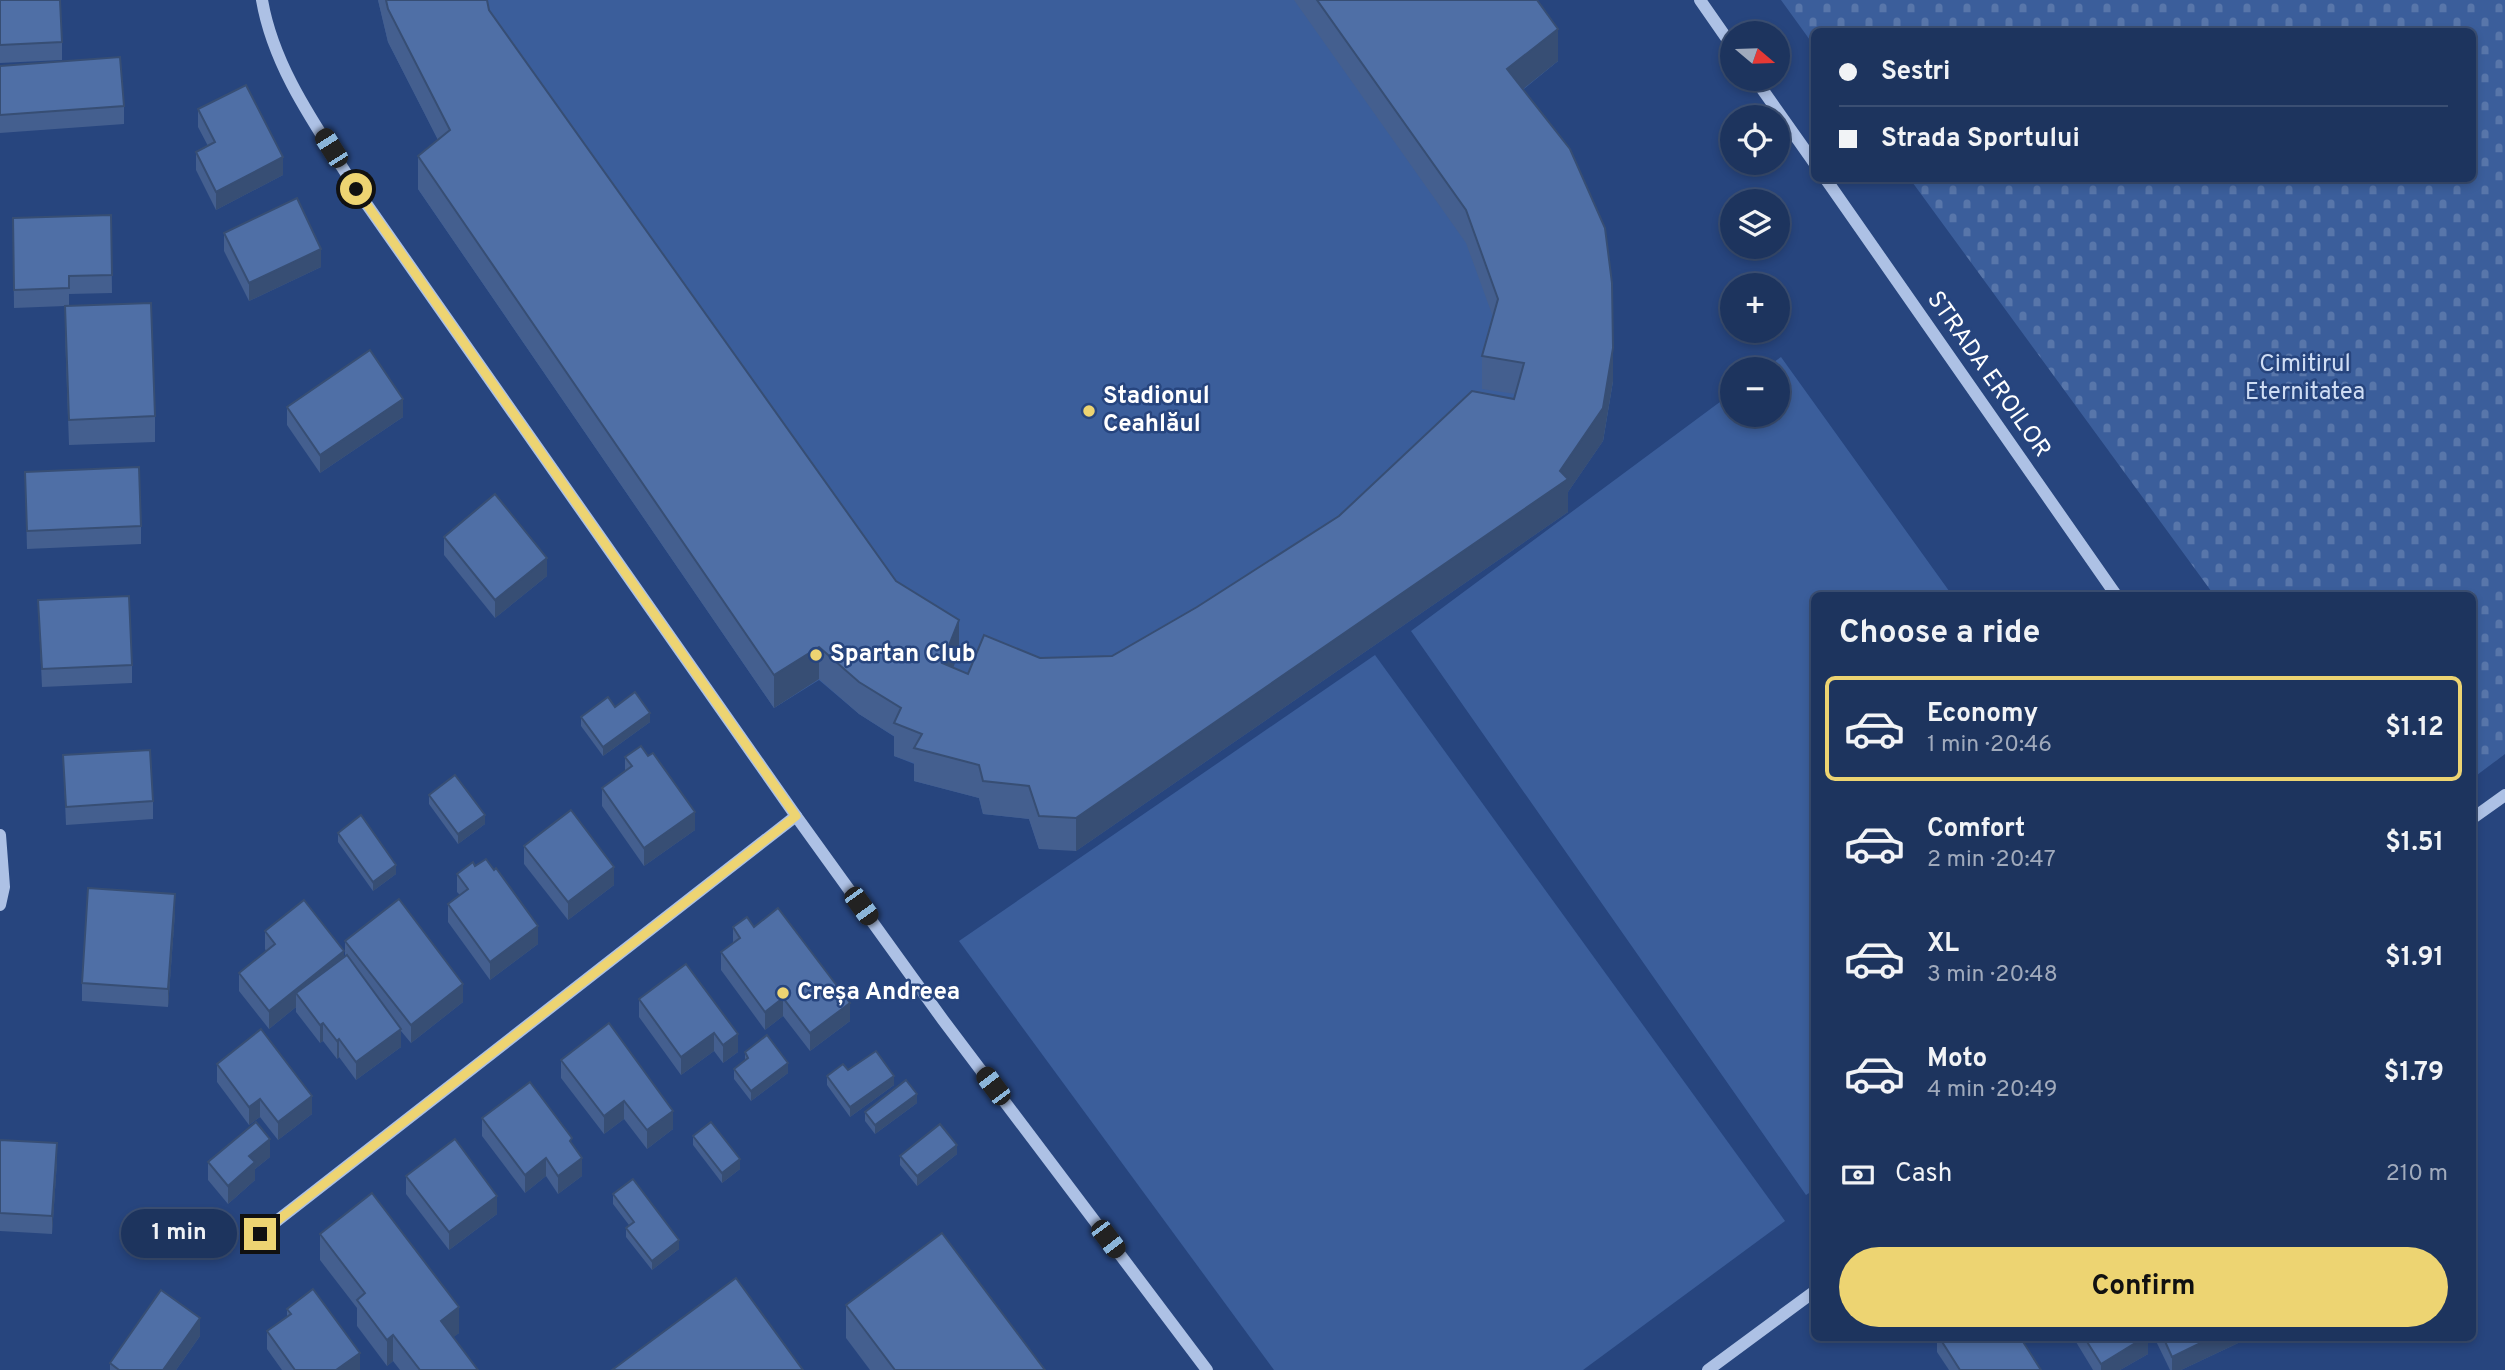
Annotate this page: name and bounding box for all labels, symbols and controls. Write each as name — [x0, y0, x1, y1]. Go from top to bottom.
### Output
north arrow — [1720, 21, 1790, 91]
map controls — [1720, 21, 1790, 427]
text: Sestri — [1881, 56, 1950, 89]
button: locate — [1720, 105, 1790, 175]
text: Strada Sportului — [1881, 123, 2080, 156]
car — [311, 125, 352, 171]
route start — [340, 173, 372, 205]
button: layers — [1720, 189, 1790, 259]
button: + — [1720, 273, 1790, 343]
street label: STRADA EROILOR — [1919, 286, 2057, 464]
park label: Cimitirul Eternitatea — [2245, 350, 2365, 408]
button: − — [1720, 357, 1790, 427]
place label: Stadionul Ceahlăul — [1103, 382, 1210, 440]
marker: Stadionul Ceahlăul — [1081, 403, 1097, 419]
text: Choose a ride — [1839, 614, 2040, 654]
place label: Spartan Club — [830, 640, 976, 670]
marker: Spartan Club — [808, 647, 824, 663]
icon: car — [1843, 697, 1906, 760]
text: Economy — [1927, 698, 2038, 731]
text: $1.12 — [2385, 712, 2444, 745]
text: 1 min · 20:46 — [1927, 731, 2052, 760]
icon: car — [1843, 812, 1906, 875]
text: Comfort — [1927, 813, 2025, 846]
text: $1.51 — [2385, 827, 2444, 860]
text: 2 min · 20:47 — [1927, 846, 2056, 875]
car — [841, 883, 882, 929]
icon: car — [1843, 927, 1906, 990]
text: XL — [1927, 928, 1959, 961]
text: $1.91 — [2385, 942, 2444, 975]
text: 3 min · 20:48 — [1927, 961, 2058, 990]
place label: Creșa Andreea — [797, 978, 960, 1008]
marker: Creșa Andreea — [775, 985, 791, 1001]
icon: car — [1843, 1042, 1906, 1105]
text: Moto — [1927, 1043, 1987, 1076]
text: $1.79 — [2384, 1057, 2444, 1090]
car — [972, 1063, 1015, 1109]
text: 4 min · 20:49 — [1927, 1076, 2057, 1105]
icon: cash — [1839, 1156, 1877, 1194]
text: Cash — [1895, 1158, 1952, 1191]
text: 210 m — [2386, 1160, 2448, 1189]
callout: 1 min — [120, 1210, 236, 1258]
car — [1087, 1216, 1130, 1262]
route end — [244, 1218, 276, 1250]
text: 1 min — [151, 1219, 207, 1248]
button: Confirm — [1839, 1247, 2448, 1327]

